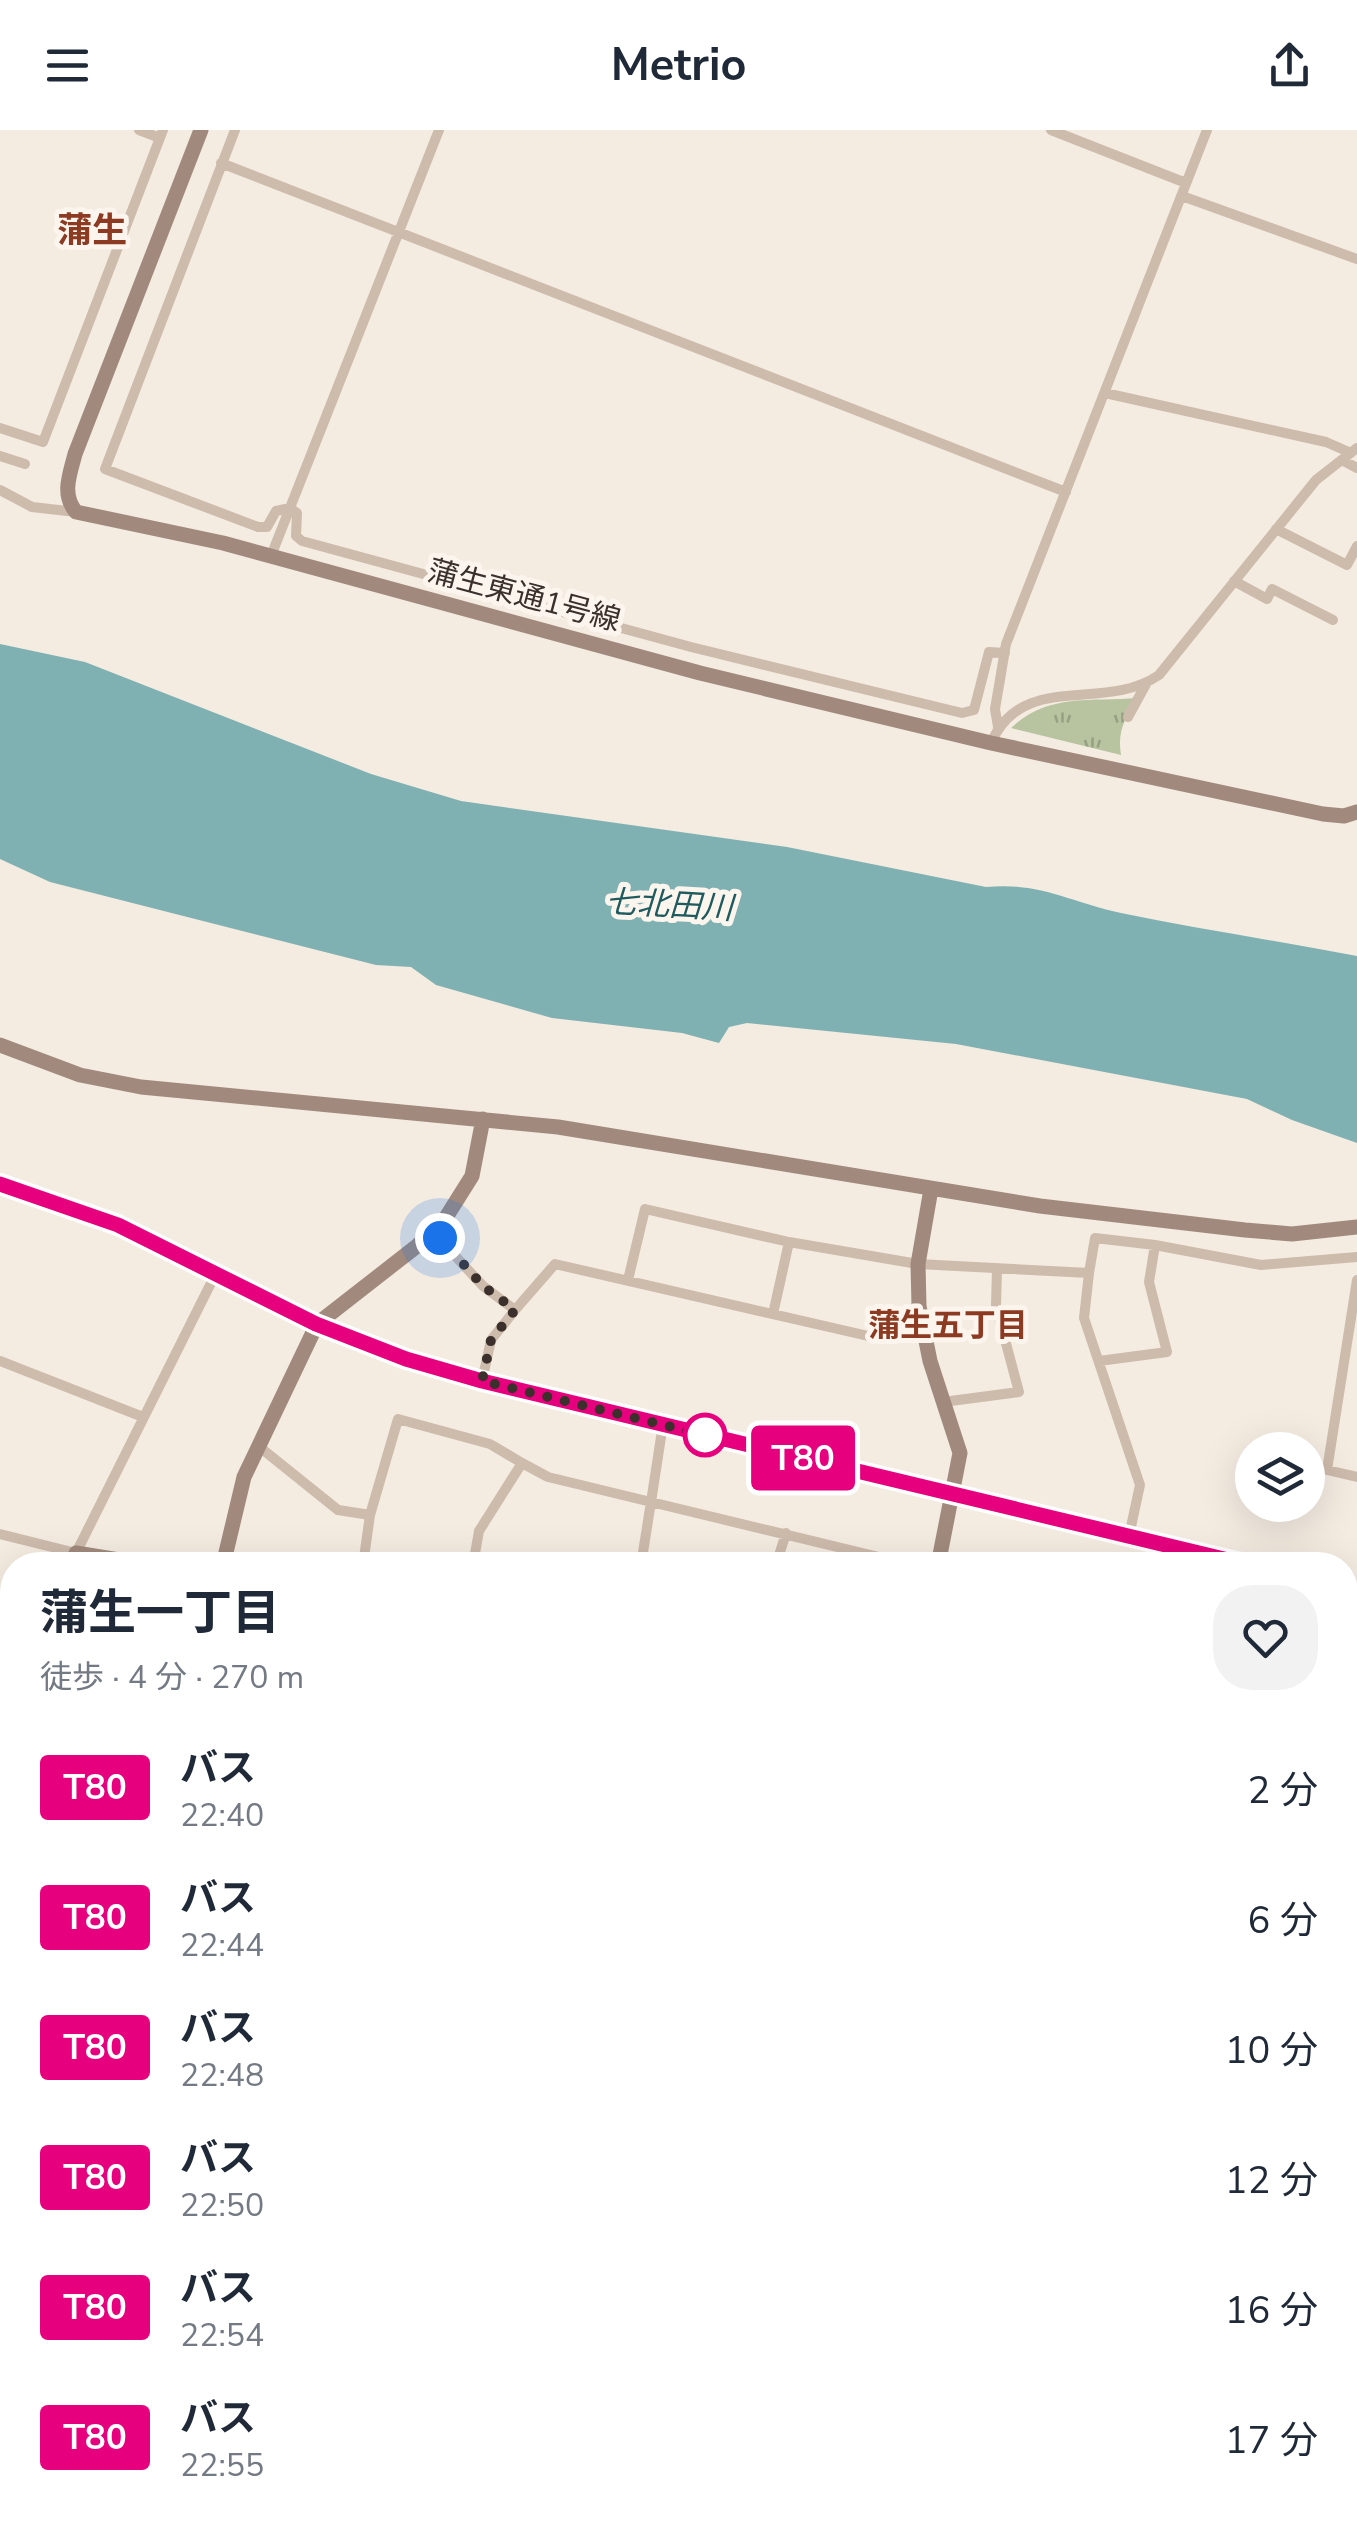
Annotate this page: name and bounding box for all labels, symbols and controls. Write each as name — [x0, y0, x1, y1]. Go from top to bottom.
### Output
text: Metrio — [611, 35, 746, 96]
icon: menu — [40, 38, 95, 93]
icon: share — [1262, 38, 1317, 93]
district label: 蒲生 — [57, 207, 127, 254]
street label: 蒲生東通1号線 — [423, 551, 625, 641]
water label: 七北田川 — [604, 880, 737, 930]
your location — [415, 1213, 465, 1263]
district label: 蒲生五丁目 — [868, 1304, 1028, 1347]
unlabelled marker — [684, 1414, 726, 1456]
line badge: T80 — [746, 1426, 860, 1490]
map controls — [1235, 1432, 1325, 1522]
button: layers — [1235, 1432, 1325, 1522]
text: T80 — [771, 1435, 835, 1482]
text: 蒲生一丁目 — [40, 1580, 280, 1646]
button: heart — [1213, 1585, 1318, 1690]
text: 徒歩 · 4 分 · 270 m — [40, 1656, 304, 1699]
text: バス — [180, 1743, 256, 1794]
text: T80 — [63, 1764, 127, 1811]
text: 2 分 — [1247, 1765, 1318, 1816]
text: 22:40 — [180, 1794, 264, 1837]
text: バス — [180, 1873, 256, 1924]
text: T80 — [63, 1894, 127, 1941]
text: 6 分 — [1247, 1895, 1318, 1946]
text: 22:44 — [180, 1924, 264, 1967]
text: バス — [180, 2003, 256, 2054]
text: T80 — [63, 2024, 127, 2071]
text: 10 分 — [1225, 2025, 1318, 2076]
text: 22:48 — [180, 2054, 264, 2097]
text: バス — [180, 2133, 256, 2184]
text: T80 — [63, 2154, 127, 2201]
text: 12 分 — [1225, 2155, 1318, 2206]
text: 22:50 — [180, 2184, 264, 2227]
text: バス — [180, 2263, 256, 2314]
text: T80 — [63, 2284, 127, 2331]
text: 16 分 — [1225, 2285, 1318, 2336]
text: 22:54 — [180, 2314, 264, 2357]
text: バス — [180, 2393, 256, 2444]
text: T80 — [63, 2414, 127, 2461]
text: 17 分 — [1225, 2415, 1318, 2466]
text: 22:55 — [180, 2444, 264, 2487]

